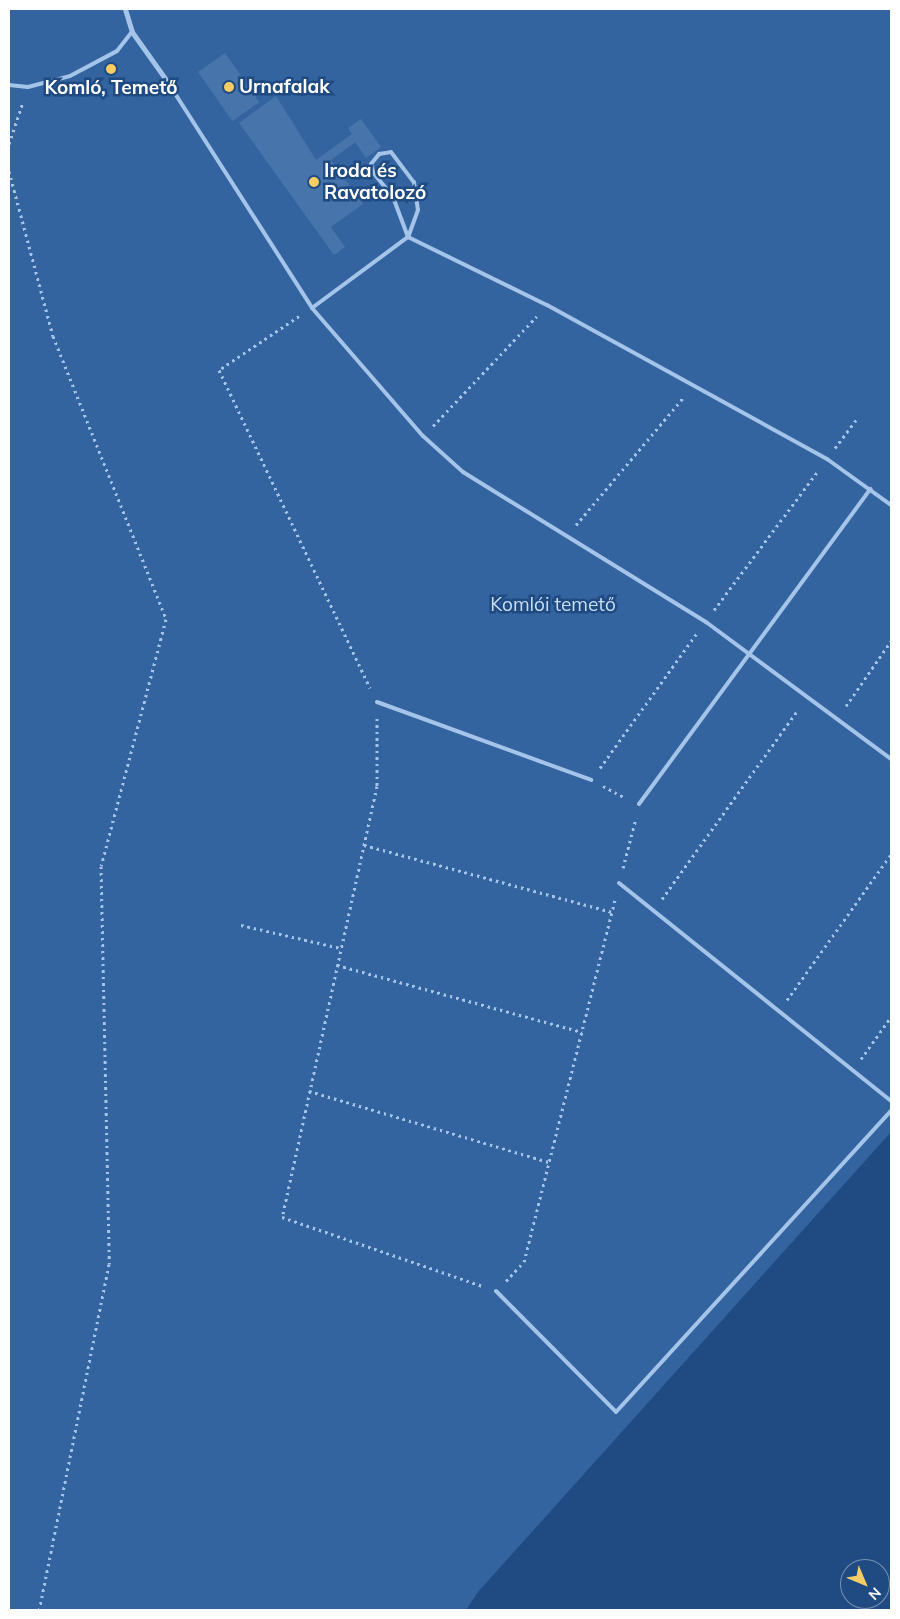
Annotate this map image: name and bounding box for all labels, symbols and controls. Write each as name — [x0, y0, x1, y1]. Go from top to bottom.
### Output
marker: Komló, Temető — [105, 63, 117, 75]
place label: Urnafalak — [239, 76, 330, 98]
place label: Komló, Temető — [44, 77, 178, 99]
marker: Urnafalak — [223, 81, 235, 93]
place label: Iroda és Ravatolozó — [324, 160, 426, 204]
marker: Iroda és Ravatolozó — [308, 176, 320, 188]
park label: Komlói temető — [490, 594, 616, 616]
north arrow — [840, 1559, 890, 1609]
text: N — [865, 1584, 885, 1604]

